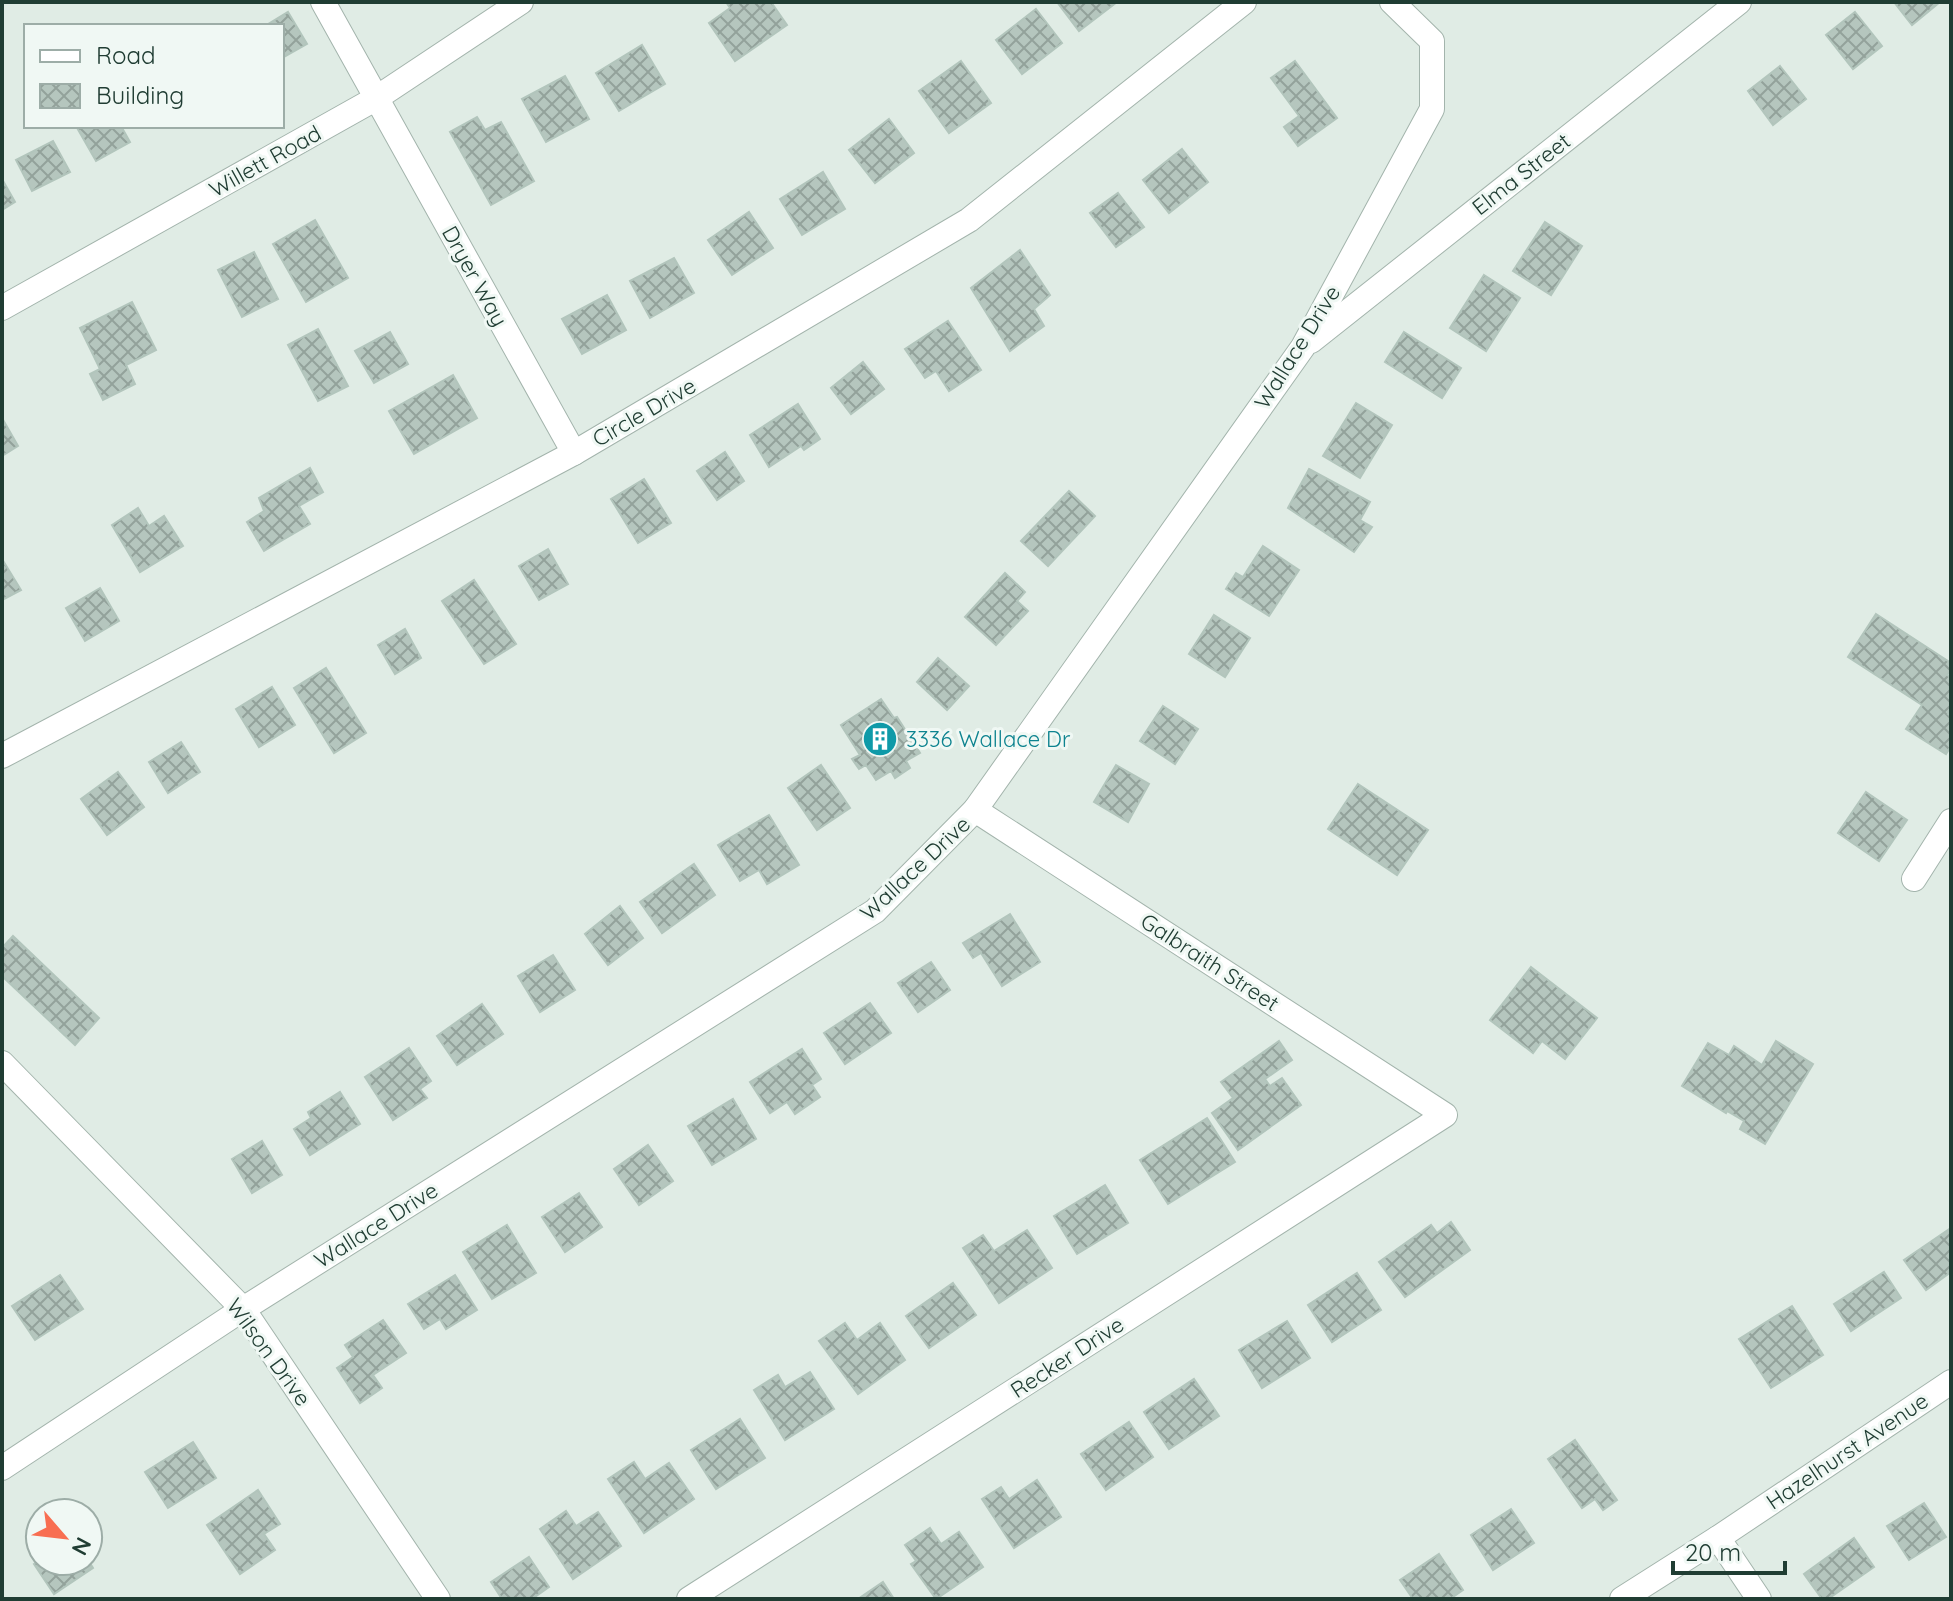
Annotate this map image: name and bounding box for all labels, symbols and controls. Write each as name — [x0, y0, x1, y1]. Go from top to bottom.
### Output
legend — [24, 24, 284, 128]
text: Road — [96, 40, 156, 70]
text: Building — [96, 80, 184, 110]
street label: Willett Road — [204, 119, 326, 203]
street label: Elma Street — [1466, 127, 1576, 221]
street label: Dryer Way — [436, 221, 514, 331]
street label: Wallace Drive — [1248, 280, 1346, 414]
street label: Circle Drive — [587, 371, 701, 453]
building icon: 3336 Wallace Dr — [861, 720, 899, 758]
place label: 3336 Wallace Dr — [906, 725, 1071, 753]
street label: Wallace Drive — [854, 810, 976, 926]
street label: Galbraith Street — [1135, 907, 1285, 1017]
street label: Wallace Drive — [309, 1176, 443, 1274]
street label: Wilson Drive — [221, 1293, 317, 1411]
street label: Recker Drive — [1005, 1310, 1129, 1404]
street label: Hazelhurst Avenue — [1761, 1386, 1933, 1516]
north arrow — [24, 1497, 104, 1577]
scale bar — [1673, 1525, 1785, 1575]
text: N — [66, 1533, 98, 1560]
text: 20 m — [1685, 1537, 1741, 1567]

